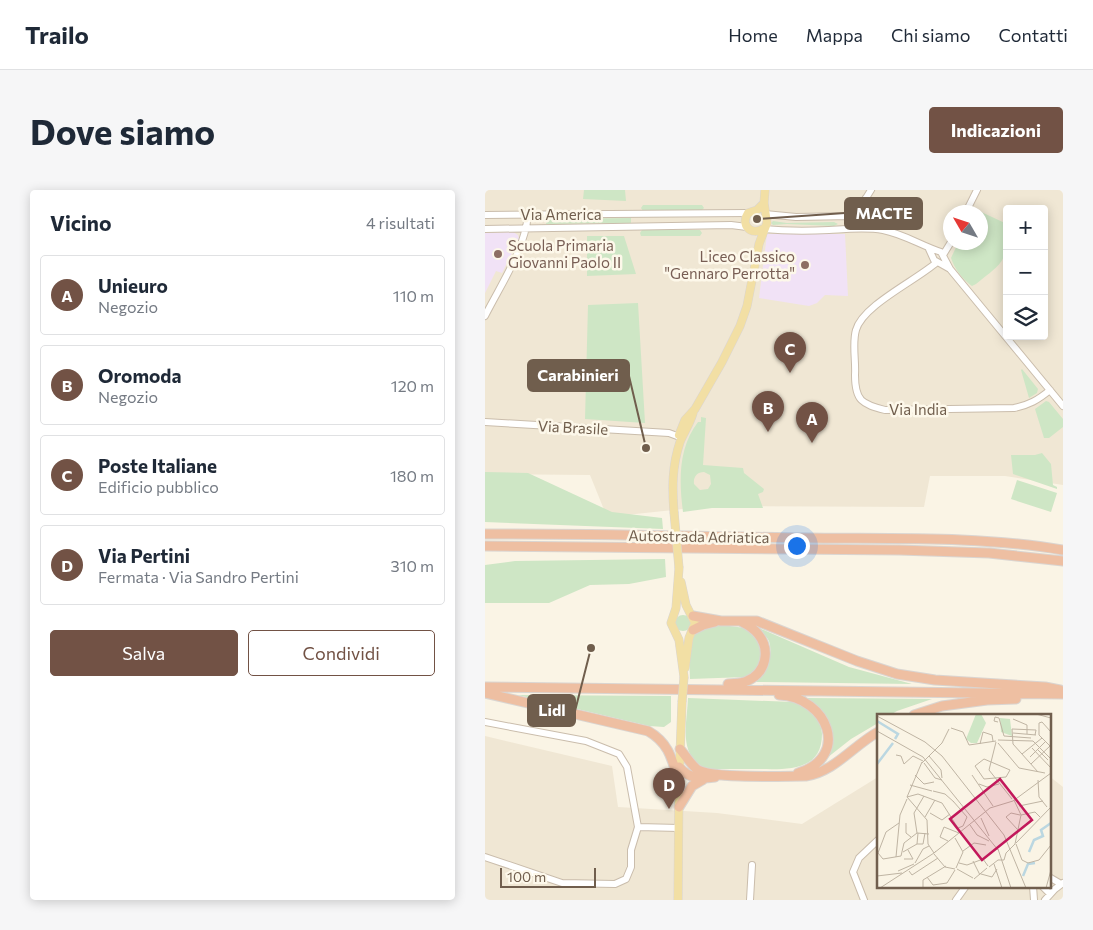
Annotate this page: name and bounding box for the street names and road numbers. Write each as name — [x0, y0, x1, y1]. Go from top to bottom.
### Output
street label: Via America — [520, 205, 602, 223]
street label: Via India — [889, 400, 947, 418]
street label: Via Brasile — [537, 416, 609, 438]
street label: Autostrada Adriatica — [628, 526, 770, 546]

